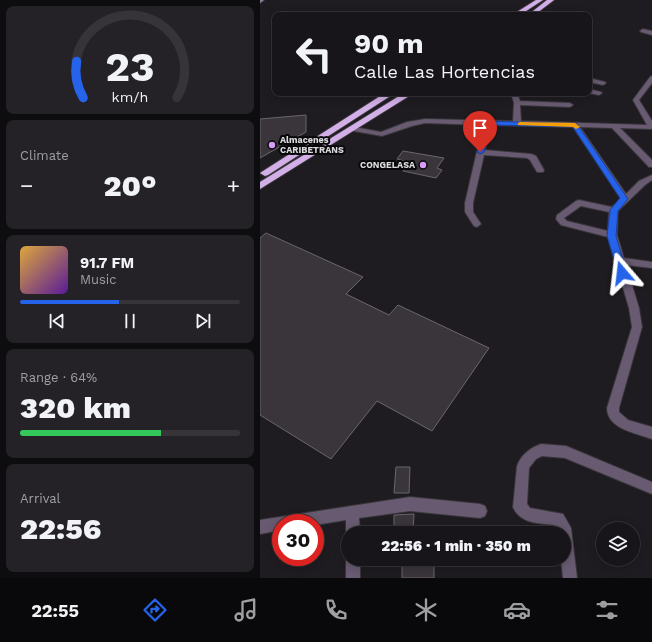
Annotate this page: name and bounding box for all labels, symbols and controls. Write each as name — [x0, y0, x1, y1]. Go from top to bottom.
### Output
text: 90 m — [354, 27, 424, 60]
icon: left — [288, 28, 340, 80]
text: 23 — [105, 42, 155, 91]
text: Calle Las Hortencias — [354, 61, 535, 82]
text: km/h — [112, 89, 148, 105]
pin — [463, 111, 497, 152]
icon: arrive — [469, 117, 491, 139]
place label: Almacenes CARIBETRANS — [280, 135, 344, 155]
marker: Almacenes CARIBETRANS — [267, 140, 277, 150]
text: Climate — [20, 148, 69, 163]
place label: CONGELASA — [360, 160, 416, 170]
marker: CONGELASA — [418, 160, 428, 170]
text: 20° — [104, 168, 156, 203]
text: − — [20, 173, 33, 198]
text: + — [227, 173, 240, 198]
position arrow — [601, 252, 643, 294]
text: 91.7 FM — [80, 254, 134, 272]
text: Music — [80, 272, 117, 287]
icon: previous — [46, 310, 68, 332]
icon: pause — [119, 310, 141, 332]
icon: next — [192, 310, 214, 332]
text: Range · 64% — [20, 370, 97, 385]
text: 320 km — [20, 390, 131, 425]
text: Arrival — [20, 491, 61, 506]
text: 22:56 — [20, 511, 101, 546]
speed limit sign: 30 — [272, 514, 324, 566]
map controls — [596, 522, 640, 566]
button: layers — [596, 522, 640, 566]
text: 22:56 · 1 min · 350 m — [381, 537, 531, 555]
icon: directions — [141, 596, 169, 624]
icon: music — [232, 596, 260, 624]
icon: phone — [322, 596, 350, 624]
icon: climate — [412, 596, 440, 624]
icon: car — [503, 596, 531, 624]
icon: filters — [593, 596, 621, 624]
text: 22:55 — [31, 600, 79, 621]

